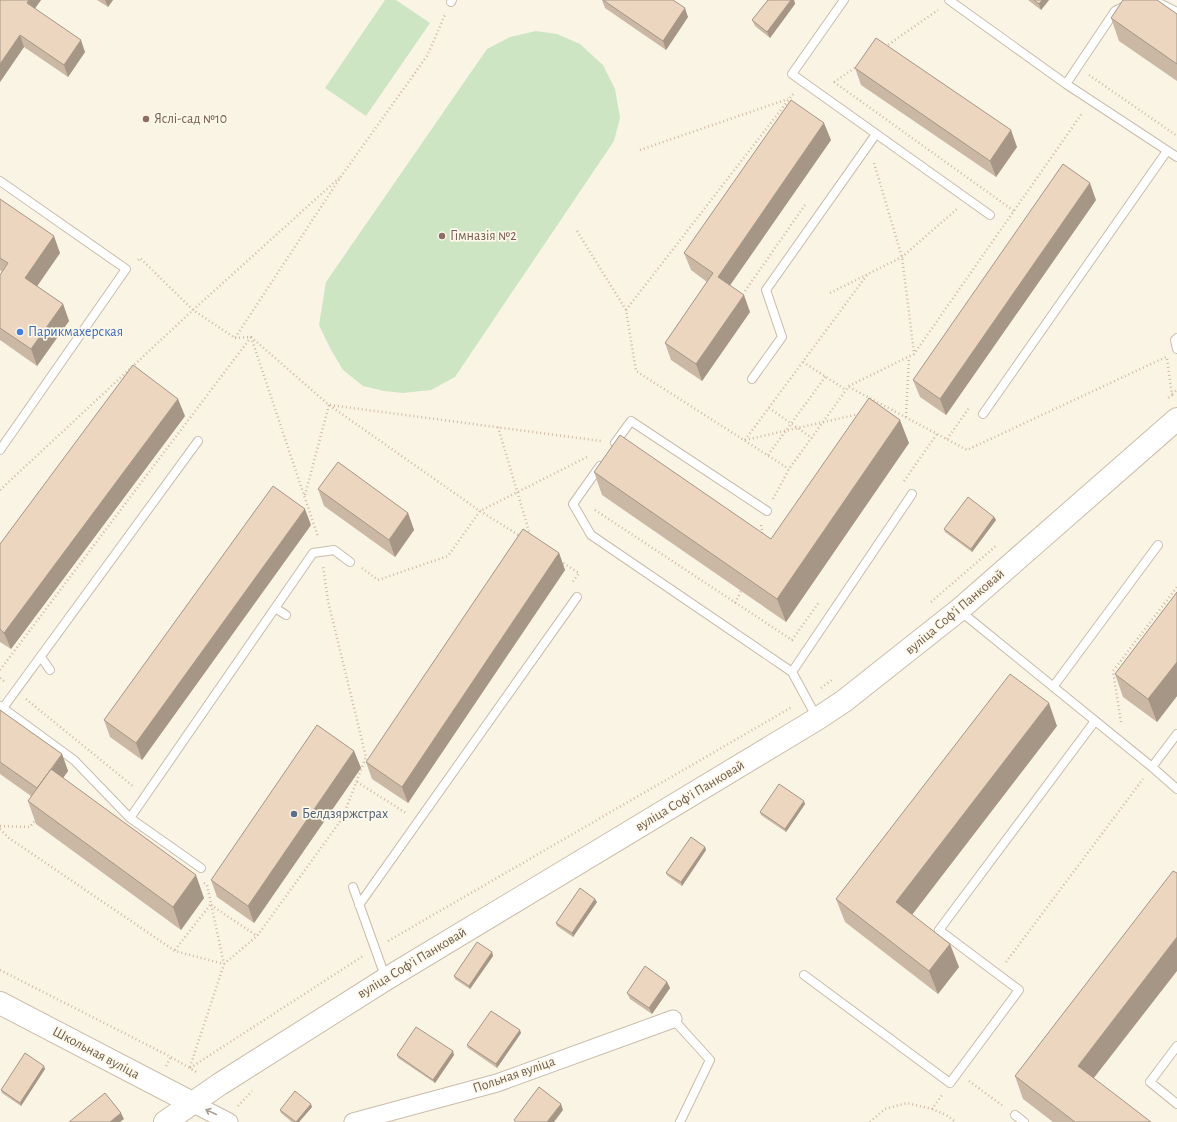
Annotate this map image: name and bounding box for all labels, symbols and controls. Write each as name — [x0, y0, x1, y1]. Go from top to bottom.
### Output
place label: Яслі-сад №10 — [154, 112, 227, 126]
marker: Яслі-сад №10 — [141, 114, 151, 124]
place label: Гімназія №2 — [450, 229, 517, 243]
marker: Гімназія №2 — [437, 231, 447, 241]
place label: Парикмахерская — [28, 325, 123, 339]
marker: Парикмахерская — [15, 327, 25, 337]
street label: вуліца Софʼі Панковай — [903, 567, 1007, 657]
street label: вуліца Софʼі Панковай — [633, 758, 747, 834]
place label: Белдзяржстрах — [302, 807, 388, 821]
marker: Белдзяржстрах — [289, 809, 299, 819]
street label: вуліца Софʼі Панковай — [355, 925, 469, 1001]
street label: Школьная вуліца — [50, 1024, 142, 1082]
street label: Польная вуліца — [471, 1054, 558, 1096]
one-way arrow — [205, 1108, 217, 1115]

